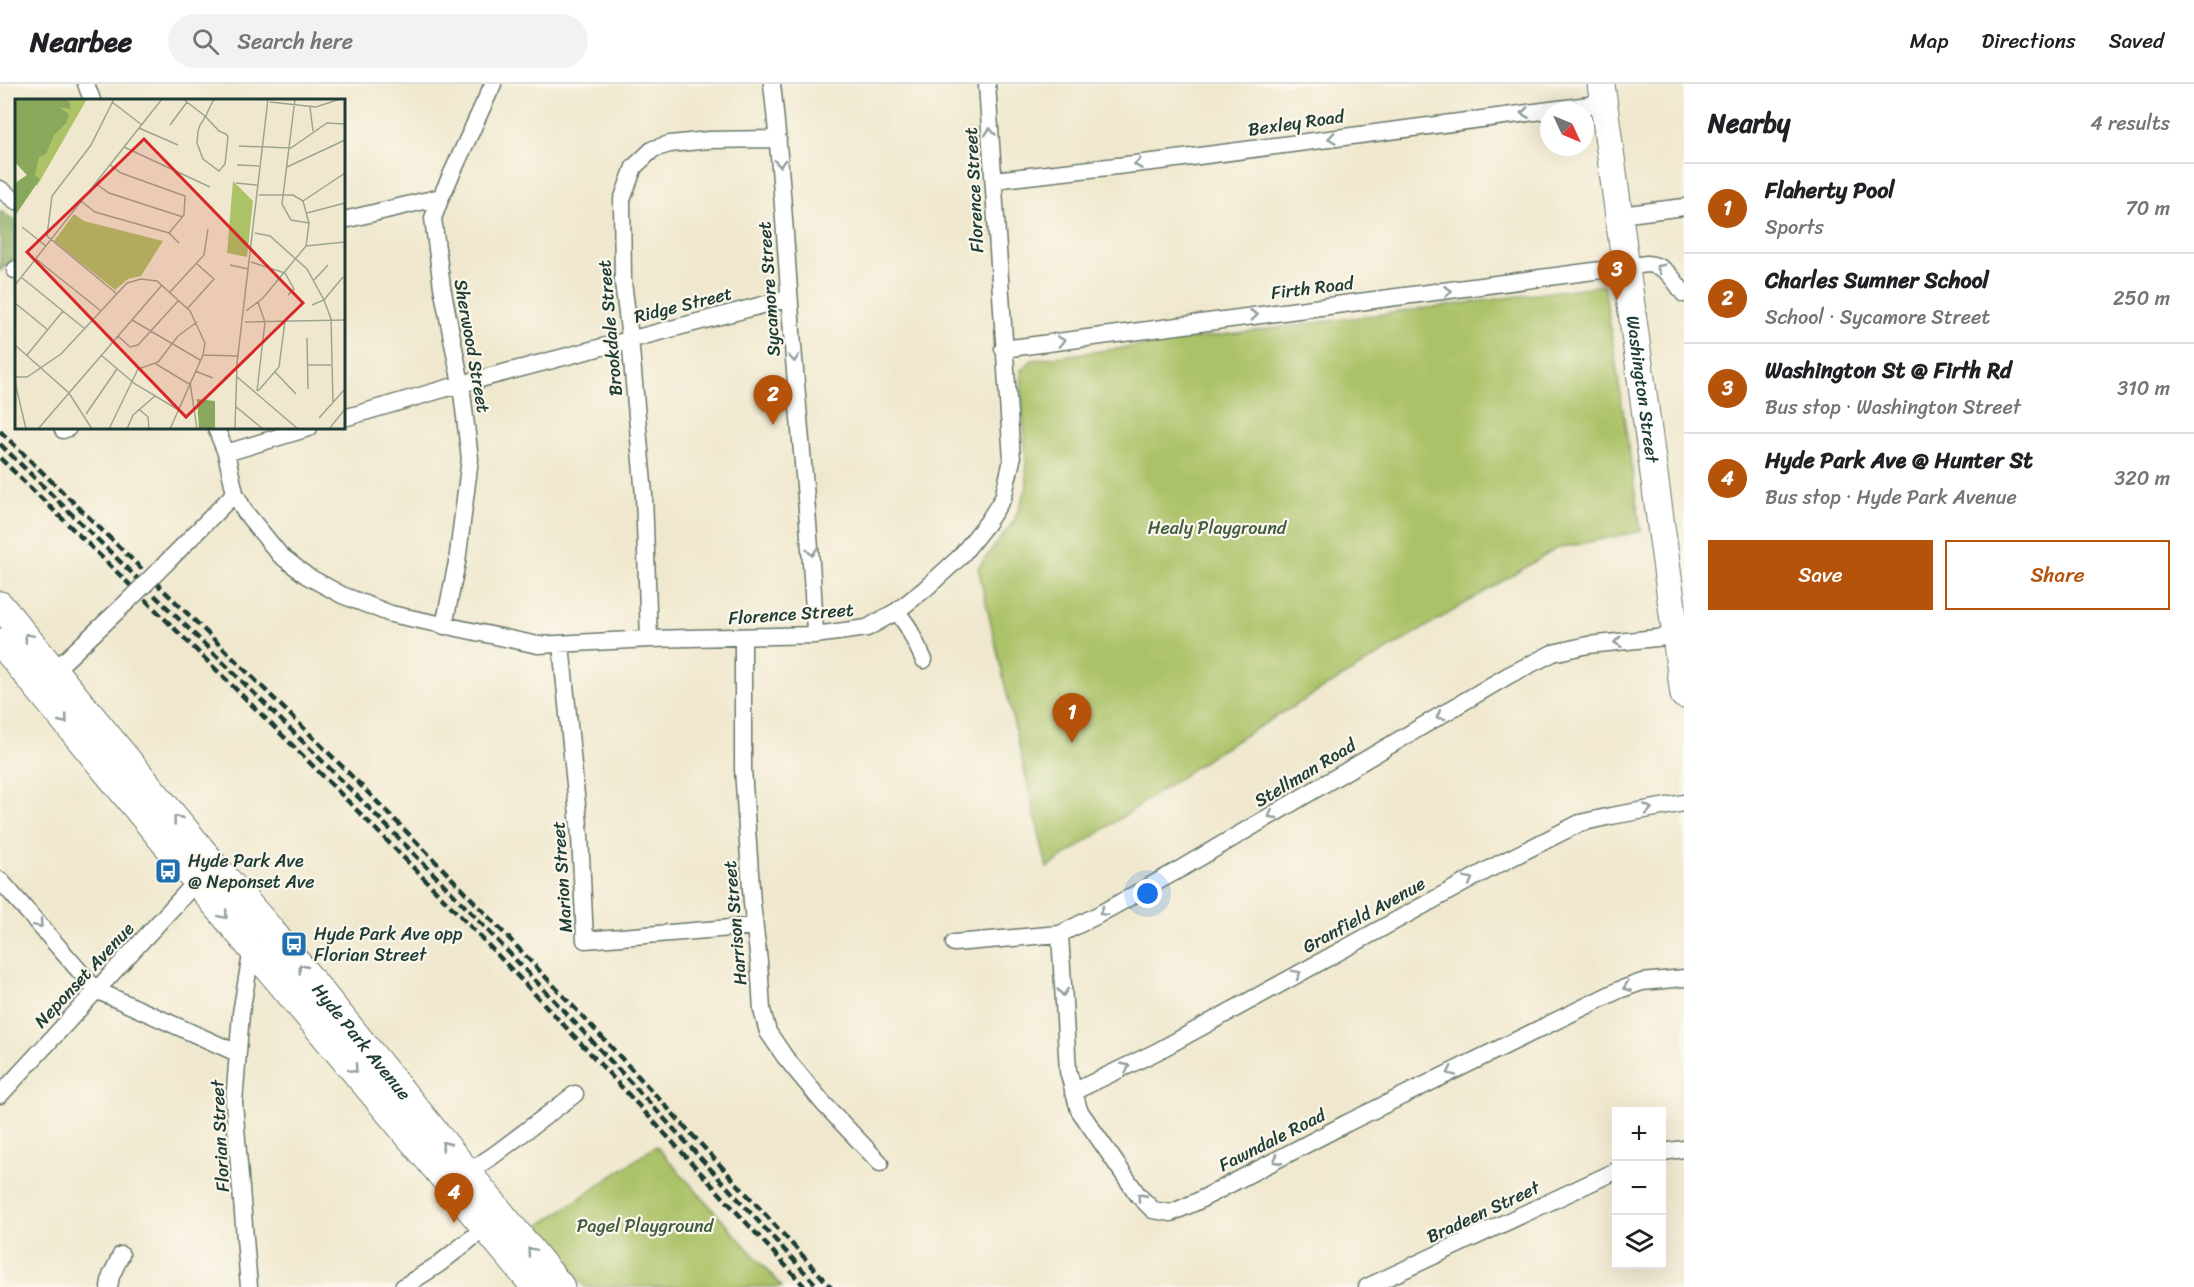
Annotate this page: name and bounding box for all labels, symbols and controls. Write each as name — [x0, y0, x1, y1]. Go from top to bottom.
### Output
search box — [168, 14, 588, 68]
text: Nearbee — [30, 17, 132, 66]
text: Search here — [237, 22, 353, 61]
text: Map — [1910, 22, 1948, 60]
text: Directions — [1981, 22, 2076, 60]
text: Saved — [2109, 22, 2164, 60]
icon: search — [189, 25, 222, 58]
inset map — [15, 99, 345, 429]
street label: Bexley Road — [1246, 100, 1347, 146]
text: Nearby — [1708, 100, 1790, 146]
north arrow — [1540, 102, 1594, 156]
one-way arrow — [1520, 106, 1529, 118]
text: 4 results — [2090, 106, 2170, 141]
street label: Florence Street — [955, 126, 993, 254]
one-way arrow — [984, 128, 997, 137]
one-way arrow — [1327, 132, 1336, 144]
one-way arrow — [1134, 157, 1143, 170]
one-way arrow — [773, 159, 786, 168]
text: Flaherty Pool — [1765, 171, 1895, 210]
text: 1 — [1723, 191, 1732, 226]
text: 70 m — [2125, 191, 2170, 226]
text: Sports — [1765, 210, 1824, 245]
street label: Sycamore Street — [748, 220, 790, 358]
pin: 3 — [1598, 250, 1636, 300]
street label: Brookdale Street — [588, 258, 632, 397]
text: Charles Sumner School — [1765, 261, 1989, 300]
one-way arrow — [1655, 264, 1666, 276]
street label: Firth Road — [1269, 267, 1357, 309]
street label: Sherwood Street — [445, 277, 499, 415]
street label: Ridge Street — [631, 277, 736, 333]
text: 2 — [1722, 281, 1733, 316]
text: 250 m — [2113, 281, 2170, 316]
one-way arrow — [1443, 285, 1452, 297]
text: School · Sycamore Street — [1765, 300, 1990, 335]
one-way arrow — [1250, 310, 1259, 322]
street label: Washington Street — [1617, 314, 1668, 465]
one-way arrow — [1056, 336, 1066, 348]
text: Washington St @ Firth Rd — [1765, 351, 2012, 390]
one-way arrow — [787, 353, 800, 362]
text: 3 — [1722, 371, 1733, 406]
text: 310 m — [2117, 371, 2170, 406]
pin: 2 — [754, 376, 792, 425]
text: Bus stop · Washington Street — [1765, 390, 2021, 425]
text: Hyde Park Ave @ Hunter St — [1765, 441, 2033, 480]
text: 4 — [1721, 461, 1734, 496]
text: 320 m — [2114, 461, 2170, 496]
text: Bus stop · Hyde Park Avenue — [1765, 480, 2017, 515]
park label: Healy Playground — [1148, 512, 1288, 544]
button: Save — [1708, 540, 1933, 610]
button: Share — [1945, 540, 2170, 610]
one-way arrow — [805, 547, 818, 556]
street label: Florence Street — [727, 594, 855, 634]
one-way arrow — [24, 633, 35, 644]
one-way arrow — [1613, 635, 1622, 648]
pin: 1 — [1052, 694, 1092, 743]
one-way arrow — [1436, 708, 1446, 720]
one-way arrow — [57, 713, 68, 724]
street label: Stellman Road — [1248, 729, 1364, 816]
one-way arrow — [1644, 804, 1653, 816]
one-way arrow — [1268, 807, 1278, 819]
one-way arrow — [173, 815, 184, 826]
street label: Marion Street — [542, 820, 582, 934]
place label: Hyde Park Ave @ Neponset Ave — [188, 845, 315, 898]
bus stop icon: Hyde Park Ave @ Neponset Ave — [153, 856, 183, 886]
street label: Harrison Street — [714, 859, 756, 987]
street label: Granfield Avenue — [1296, 868, 1432, 962]
one-way arrow — [1462, 876, 1473, 887]
your location — [1133, 879, 1162, 908]
one-way arrow — [1099, 905, 1109, 916]
one-way arrow — [217, 908, 228, 919]
street label: Neponset Avenue — [26, 914, 142, 1036]
one-way arrow — [31, 917, 42, 928]
place label: Hyde Park Ave opp Florian Street — [314, 918, 463, 971]
bus stop icon: Hyde Park Ave opp Florian Street — [279, 929, 309, 959]
one-way arrow — [299, 964, 310, 975]
one-way arrow — [1291, 970, 1302, 981]
street label: Hyde Park Avenue — [304, 976, 419, 1108]
one-way arrow — [1622, 980, 1632, 993]
one-way arrow — [1057, 988, 1070, 997]
one-way arrow — [347, 1062, 358, 1073]
one-way arrow — [1120, 1062, 1131, 1074]
one-way arrow — [1447, 1065, 1458, 1077]
street label: Florian Street — [201, 1078, 239, 1193]
street label: Fawndale Road — [1213, 1099, 1333, 1181]
map controls — [1612, 1107, 1666, 1269]
button: + — [1612, 1107, 1666, 1161]
one-way arrow — [441, 1141, 452, 1152]
one-way arrow — [1273, 1153, 1283, 1164]
button: − — [1612, 1161, 1666, 1215]
street label: Bradeen Street — [1421, 1171, 1546, 1252]
pin: 4 — [434, 1174, 474, 1223]
one-way arrow — [1137, 1194, 1148, 1204]
park label: Pagel Playground — [577, 1210, 715, 1242]
button: layers — [1612, 1215, 1666, 1269]
one-way arrow — [527, 1247, 538, 1258]

